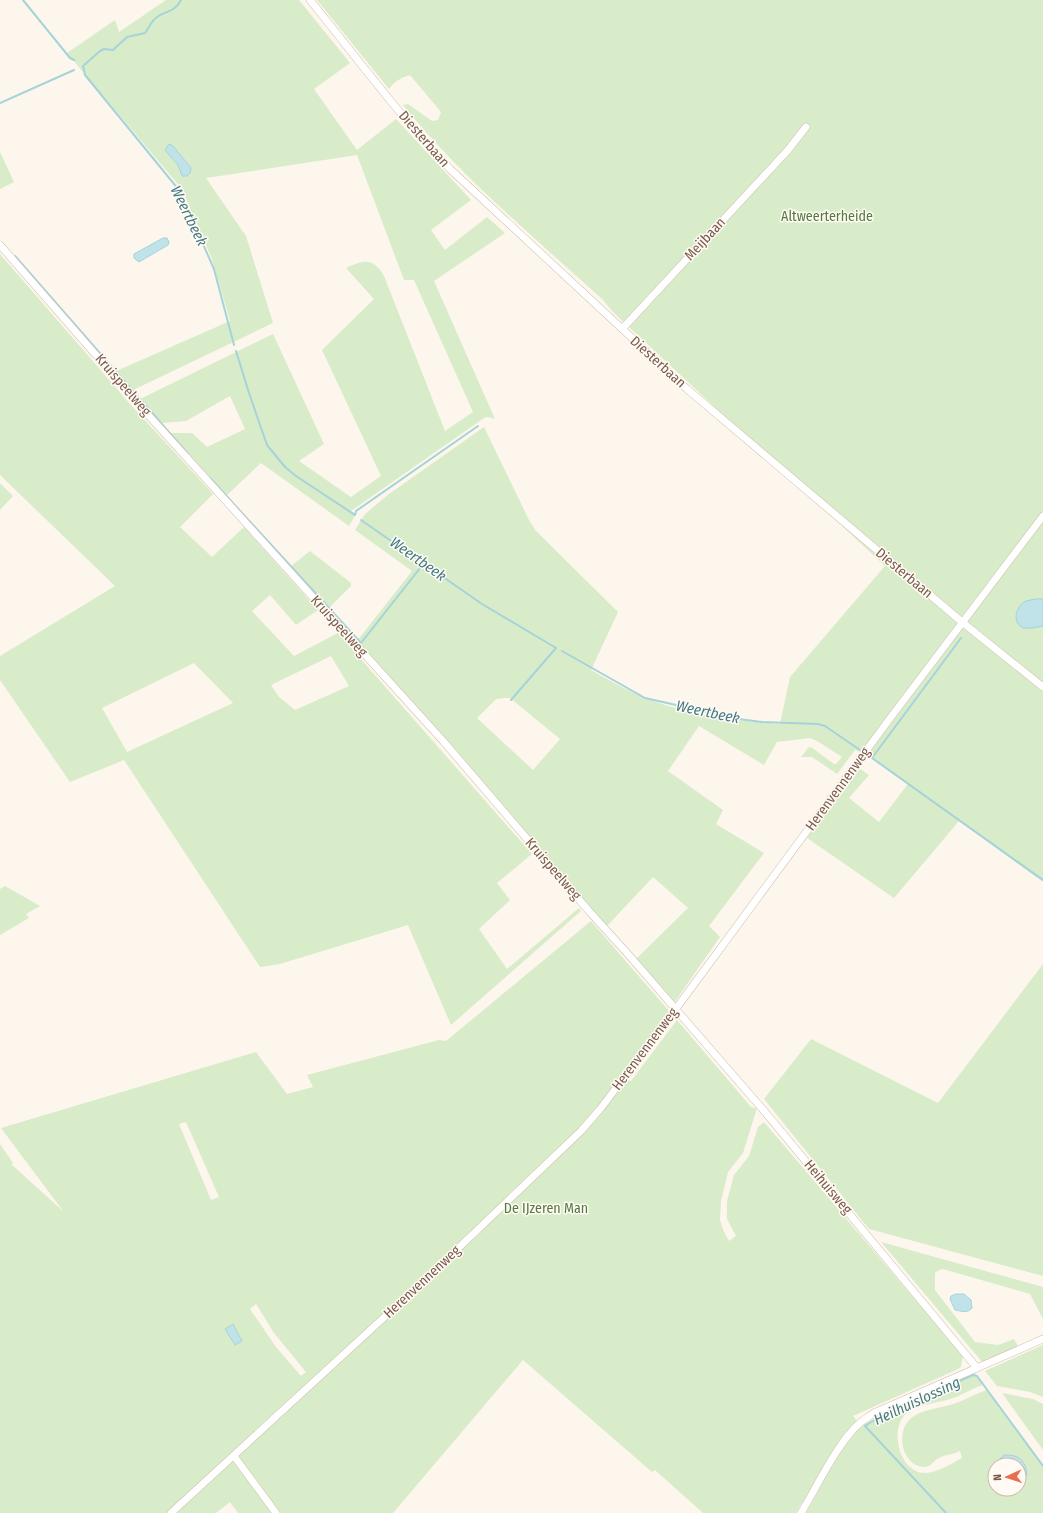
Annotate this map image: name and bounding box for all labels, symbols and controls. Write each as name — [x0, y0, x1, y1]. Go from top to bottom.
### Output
street label: Diesterbaan — [395, 107, 453, 171]
water label: Weertbeek — [167, 183, 212, 250]
park label: Altweerterheide — [781, 208, 873, 225]
street label: Meijbaan — [681, 214, 729, 264]
street label: Diesterbaan — [627, 333, 689, 391]
street label: Kruispeelweg — [91, 350, 155, 420]
water label: Weertbeek — [386, 533, 450, 585]
street label: Diesterbaan — [872, 544, 936, 602]
street label: Kruispeelweg — [307, 592, 371, 661]
water label: Weertbeek — [674, 696, 742, 728]
street label: Herenvennenweg — [802, 744, 874, 834]
street label: Kruispeelweg — [521, 834, 585, 904]
street label: Herenvennenweg — [608, 1004, 682, 1094]
street label: Heihuisweg — [800, 1156, 856, 1218]
park label: De IJzeren Man — [504, 1200, 588, 1217]
street label: Herenvennenweg — [380, 1242, 464, 1322]
water label: Heilhuislossing — [871, 1373, 963, 1429]
north arrow — [987, 1457, 1027, 1497]
text: N — [991, 1474, 1004, 1481]

